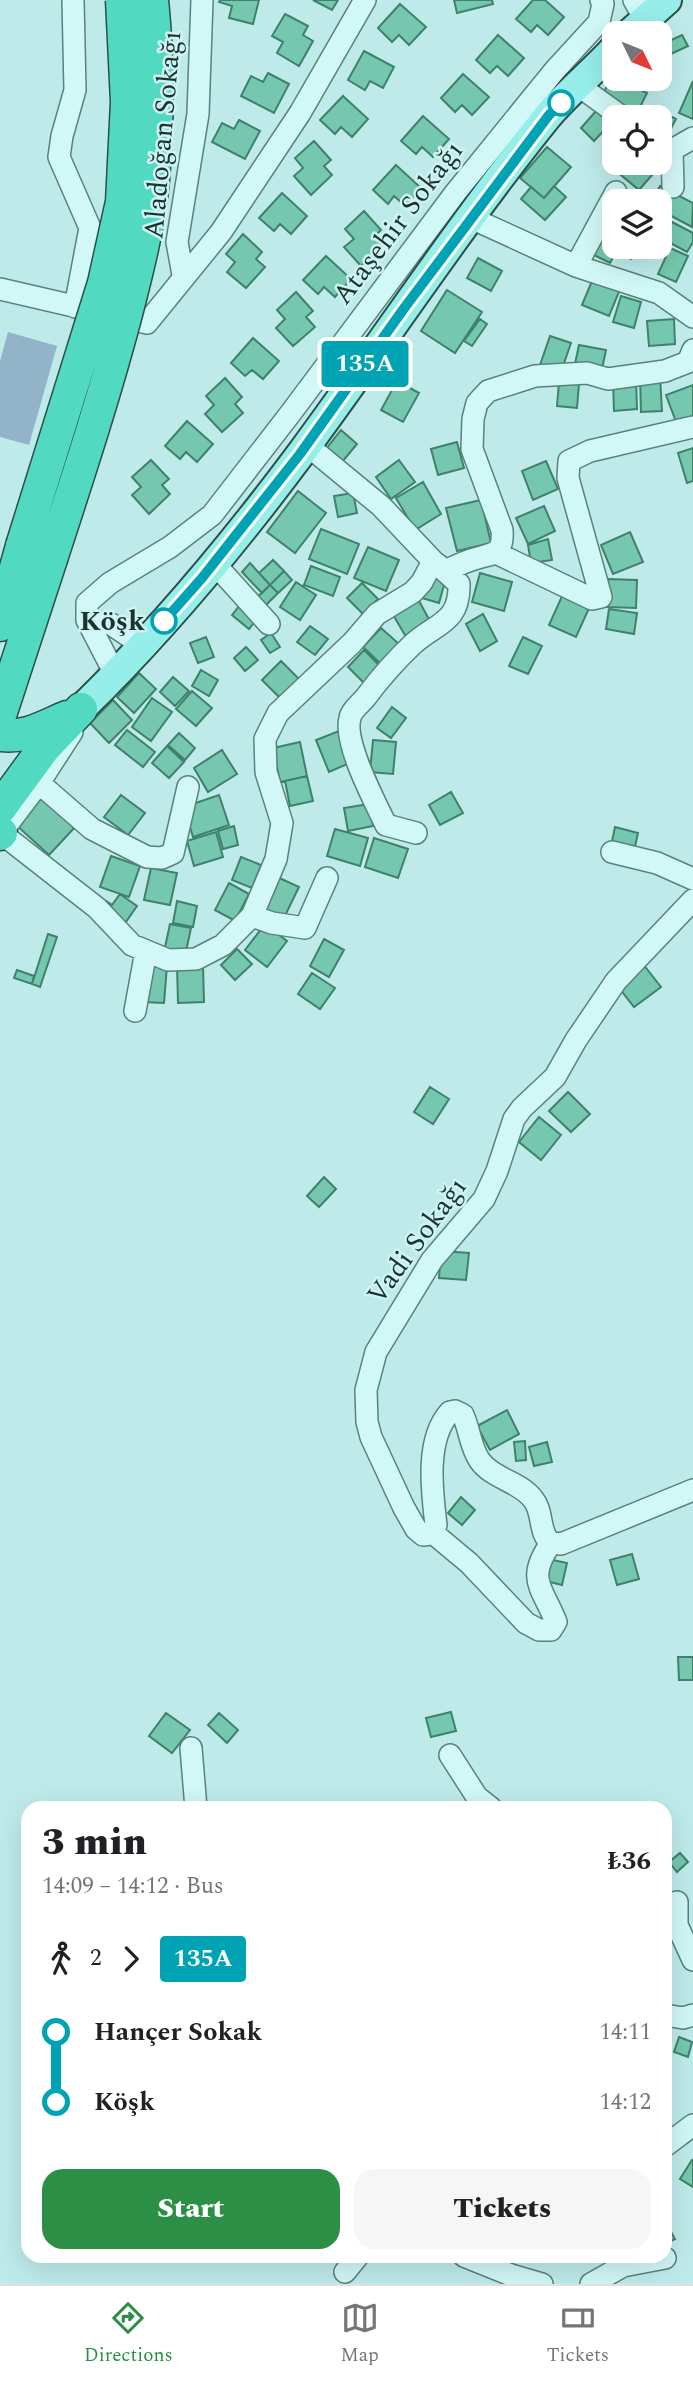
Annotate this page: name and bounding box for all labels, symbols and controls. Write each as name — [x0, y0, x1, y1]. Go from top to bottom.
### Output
north arrow — [602, 21, 672, 91]
map controls — [602, 21, 672, 259]
street label: Aladoğan Sokağı — [132, 29, 194, 241]
unlabelled marker — [548, 90, 574, 116]
button: locate — [602, 105, 672, 175]
street label: Ataşehir Sokağı — [322, 132, 474, 314]
button: layers — [602, 189, 672, 259]
line badge: 135A — [316, 341, 414, 387]
text: 135A — [336, 346, 394, 382]
place label: Köşk — [79, 600, 145, 643]
marker: Köşk — [151, 608, 177, 634]
street label: Vadi Sokağı — [356, 1169, 478, 1313]
text: 3 min — [42, 1814, 147, 1872]
text: ₺36 — [607, 1841, 651, 1881]
text: 14:09 – 14:12 · Bus — [42, 1869, 224, 1904]
icon: walk — [42, 1940, 80, 1978]
icon: forward — [112, 1940, 150, 1978]
text: 2 — [90, 1941, 102, 1976]
text: 135A — [174, 1941, 232, 1977]
text: Hançer Sokak — [94, 2012, 262, 2052]
text: 14:11 — [599, 2015, 651, 2050]
text: Köşk — [94, 2082, 155, 2122]
text: 14:12 — [599, 2085, 651, 2120]
button: Start — [42, 2169, 340, 2249]
button: Tickets — [354, 2169, 651, 2249]
tab: Directions — [84, 2299, 173, 2370]
tab: Map — [341, 2299, 379, 2370]
tab: Tickets — [547, 2299, 609, 2370]

